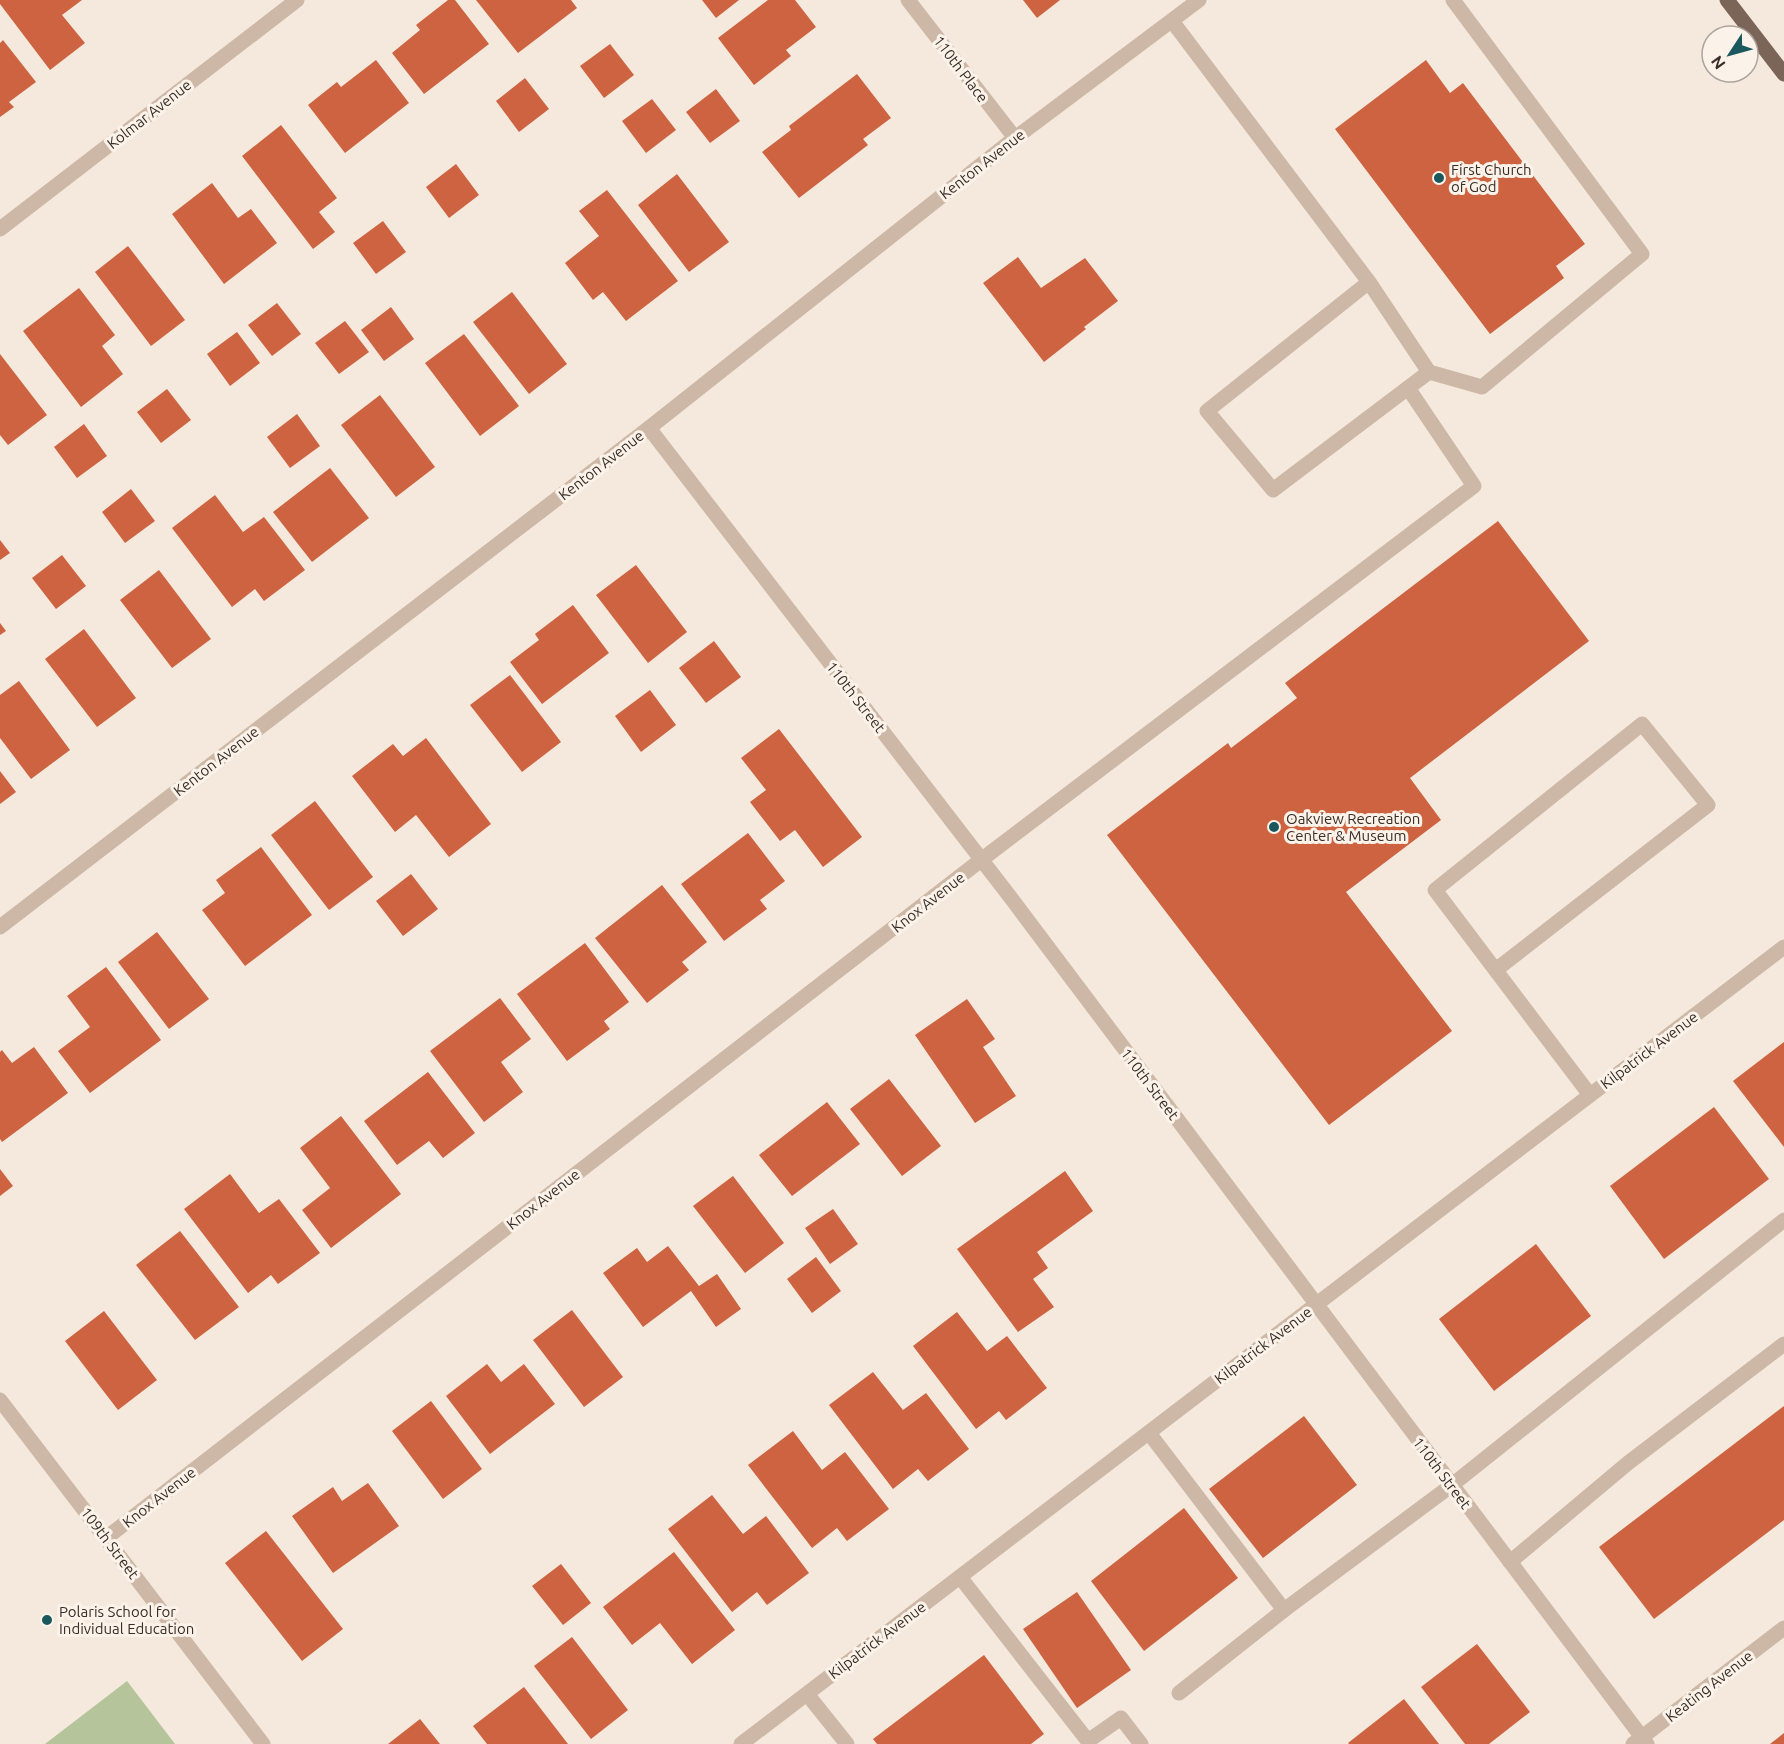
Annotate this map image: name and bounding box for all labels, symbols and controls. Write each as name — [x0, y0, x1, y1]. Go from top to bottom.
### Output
north arrow — [1700, 24, 1760, 84]
street label: 110th Place — [930, 32, 992, 106]
text: N — [1707, 53, 1729, 73]
street label: Kolmar Avenue — [104, 76, 194, 152]
street label: Kenton Avenue — [936, 126, 1028, 202]
place label: First Church of God — [1451, 161, 1532, 195]
marker: First Church of God — [1432, 171, 1446, 185]
street label: Kenton Avenue — [555, 427, 647, 503]
street label: 110th Street — [823, 658, 889, 736]
street label: Kenton Avenue — [170, 723, 262, 799]
place label: Oakview Recreation Center & Museum — [1286, 810, 1420, 844]
marker: Oakview Recreation Center & Museum — [1267, 820, 1281, 834]
street label: Knox Avenue — [888, 868, 968, 936]
street label: Kilpatrick Avenue — [1597, 1008, 1701, 1092]
street label: 110th Street — [1118, 1045, 1182, 1123]
street label: Knox Avenue — [503, 1165, 583, 1233]
street label: Kilpatrick Avenue — [1211, 1303, 1315, 1387]
street label: 110th Street — [1410, 1434, 1474, 1512]
street label: Knox Avenue — [119, 1463, 199, 1531]
street label: 109th Street — [78, 1504, 142, 1582]
street label: Kilpatrick Avenue — [825, 1598, 929, 1682]
place label: Polaris School for Individual Education — [59, 1603, 194, 1637]
marker: Polaris School for Individual Education — [40, 1613, 54, 1627]
street label: Keating Avenue — [1662, 1647, 1756, 1725]

